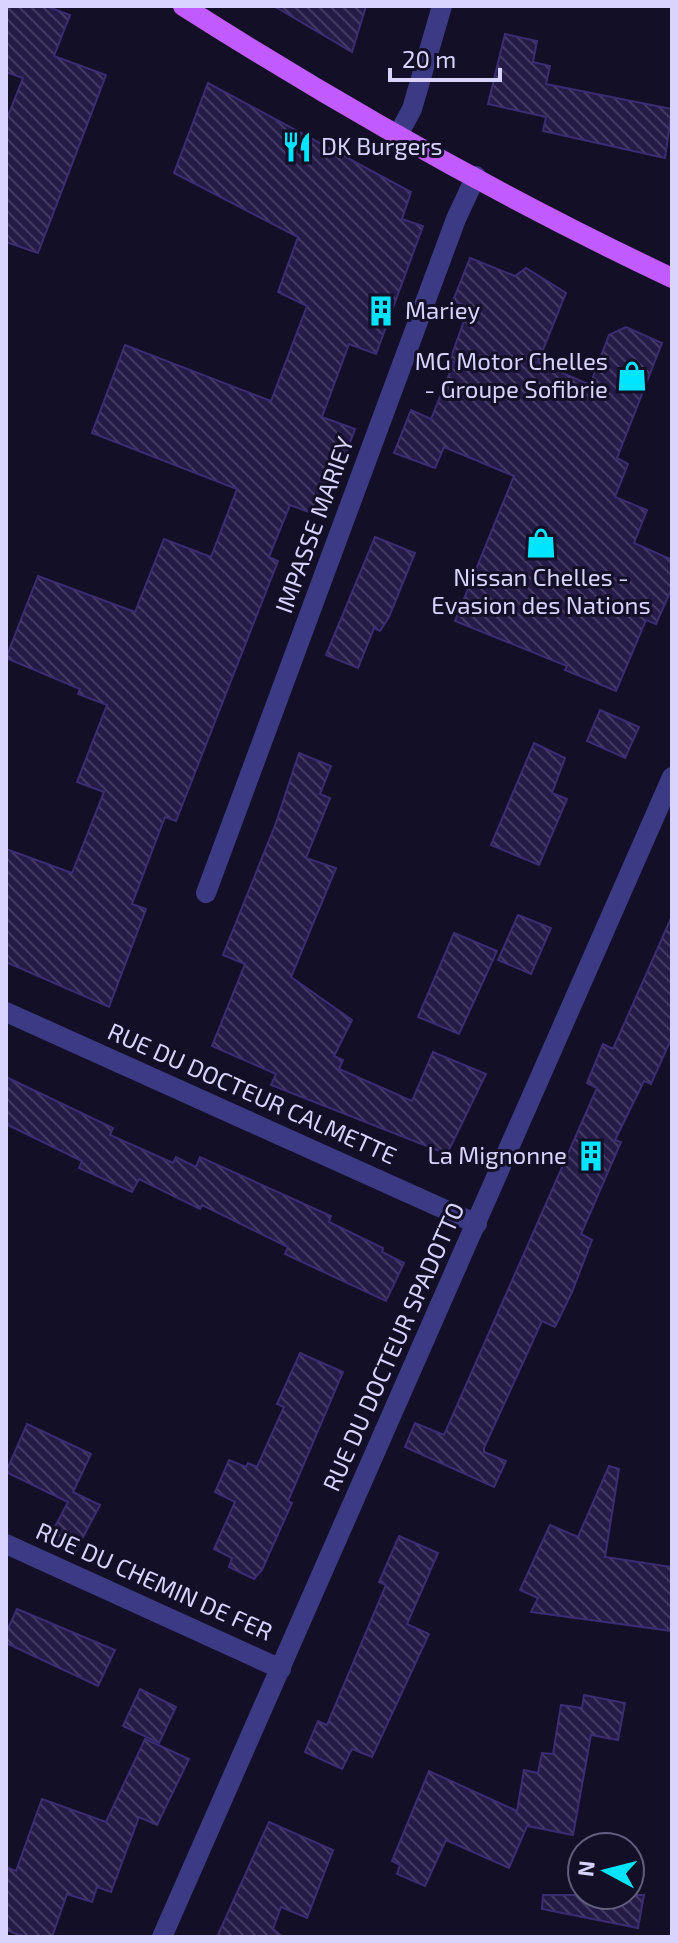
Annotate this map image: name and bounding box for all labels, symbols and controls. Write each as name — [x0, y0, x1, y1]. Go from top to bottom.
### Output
scale bar — [390, 32, 500, 82]
text: 20 m — [402, 44, 456, 73]
restaurant icon: DK Burgers — [280, 130, 314, 164]
place label: DK Burgers — [321, 131, 442, 160]
building icon: Mariey — [364, 294, 398, 328]
place label: Mariey — [405, 295, 481, 324]
place label: MG Motor Chelles - Groupe Sofibrie — [415, 346, 608, 403]
shop icon: MG Motor Chelles - Groupe Sofibrie — [615, 359, 649, 393]
street label: IMPASSE MARIEY — [268, 432, 359, 617]
shop icon: Nissan Chelles - Evasion des Nations — [524, 526, 558, 560]
place label: Nissan Chelles - Evasion des Nations — [431, 562, 651, 619]
street label: RUE DU DOCTEUR CALMETTE — [104, 1016, 401, 1169]
building icon: La Mignonne — [574, 1139, 608, 1173]
place label: La Mignonne — [427, 1140, 567, 1169]
street label: RUE DU DOCTEUR SPADOTTO — [316, 1198, 470, 1495]
street label: RUE DU CHEMIN DE FER — [32, 1515, 277, 1646]
north arrow — [566, 1831, 646, 1911]
text: N — [571, 1859, 599, 1878]

